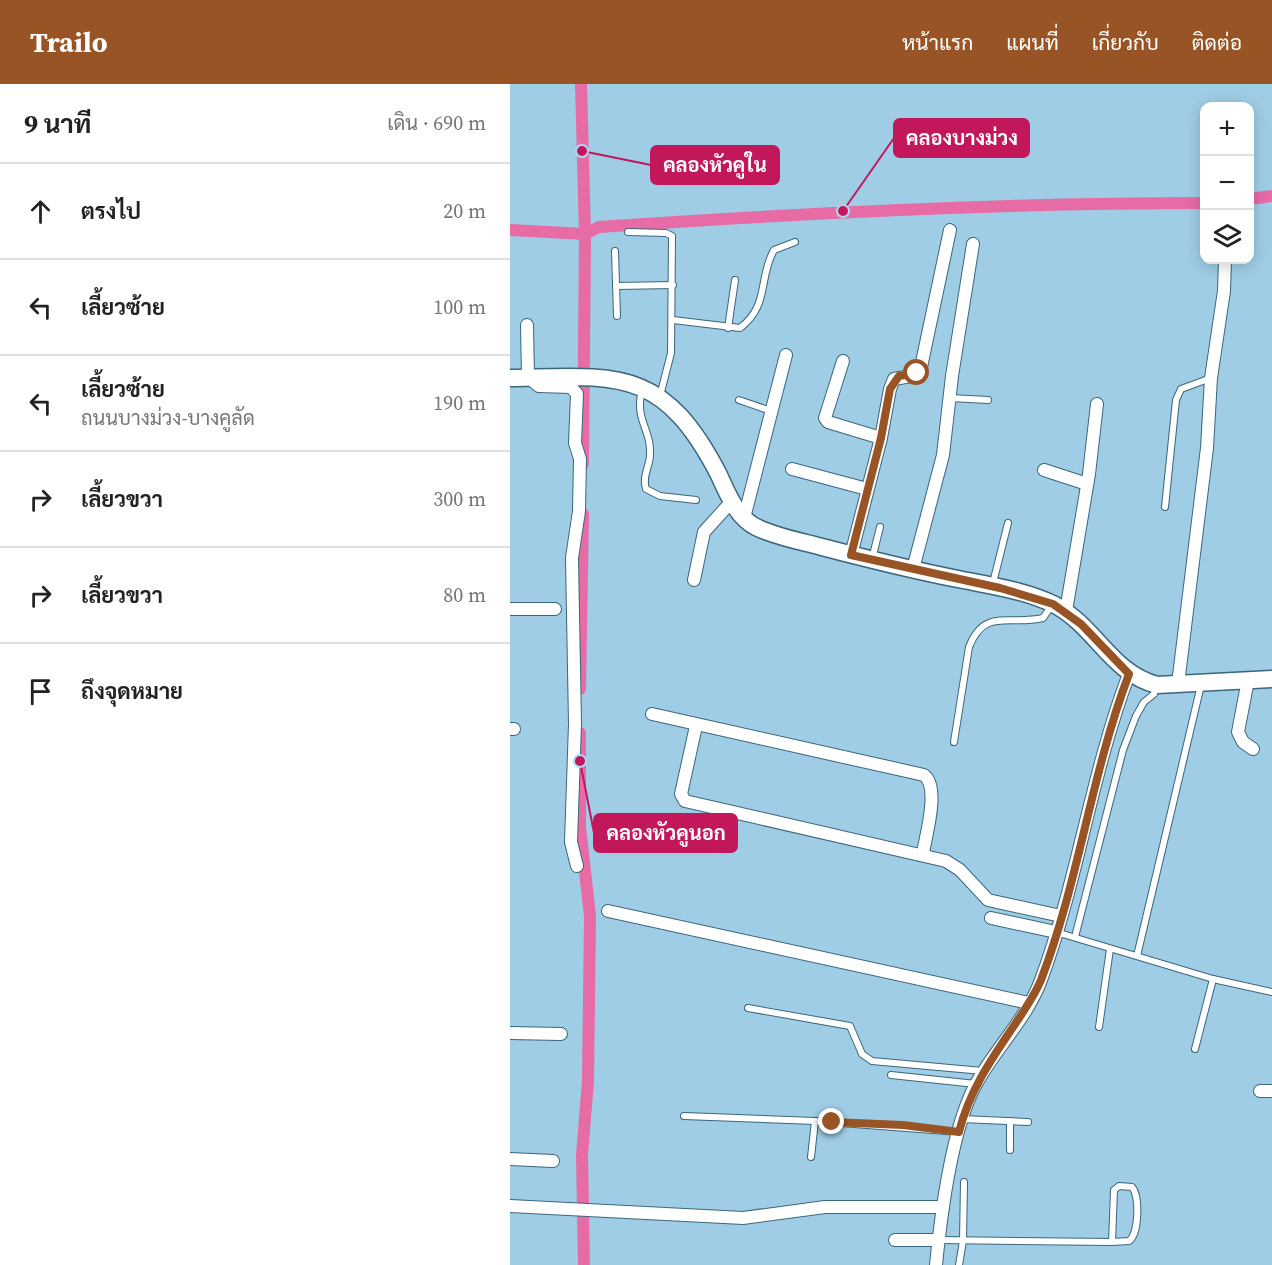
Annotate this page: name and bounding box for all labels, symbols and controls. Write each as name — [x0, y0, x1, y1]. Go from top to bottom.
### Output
text: Trailo — [30, 23, 108, 61]
text: หน้าแรก — [902, 28, 973, 57]
text: แผนที่ — [1006, 28, 1059, 57]
text: เกี่ยวกับ — [1092, 28, 1159, 57]
text: ติดต่อ — [1192, 28, 1242, 57]
map controls — [1200, 102, 1254, 264]
button: + — [1200, 102, 1254, 156]
text: 9 นาที — [24, 106, 91, 142]
text: เดิน · 690 m — [387, 109, 486, 137]
callout: คลองบางม่วง — [894, 119, 1029, 157]
text: คลองบางม่วง — [906, 124, 1018, 152]
callout: คลองหัวคูใน — [651, 146, 779, 184]
text: คลองหัวคูใน — [663, 151, 767, 179]
button: − — [1200, 156, 1254, 210]
icon: ahead — [24, 195, 57, 228]
text: ตรงไป — [81, 196, 141, 226]
text: 20 m — [443, 197, 486, 225]
button: layers — [1200, 210, 1254, 264]
icon: left — [24, 291, 57, 324]
text: เลี้ยวซ้าย — [81, 292, 165, 322]
text: 100 m — [433, 293, 486, 321]
route start — [903, 359, 929, 385]
text: เลี้ยวซ้าย — [81, 374, 165, 404]
icon: left — [24, 387, 57, 420]
text: 190 m — [433, 389, 486, 417]
text: ถนนบางม่วง-บางคูลัด — [81, 404, 255, 432]
icon: right — [24, 483, 57, 516]
text: เลี้ยวขวา — [81, 484, 163, 514]
text: 300 m — [433, 485, 486, 513]
icon: right — [24, 579, 57, 612]
text: เลี้ยวขวา — [81, 580, 163, 610]
text: 80 m — [443, 581, 486, 609]
icon: arrive — [24, 675, 57, 708]
text: ถึงจุดหมาย — [81, 676, 183, 706]
callout: คลองหัวคูนอก — [594, 814, 737, 852]
text: คลองหัวคูนอก — [606, 819, 726, 847]
route end — [818, 1108, 844, 1134]

